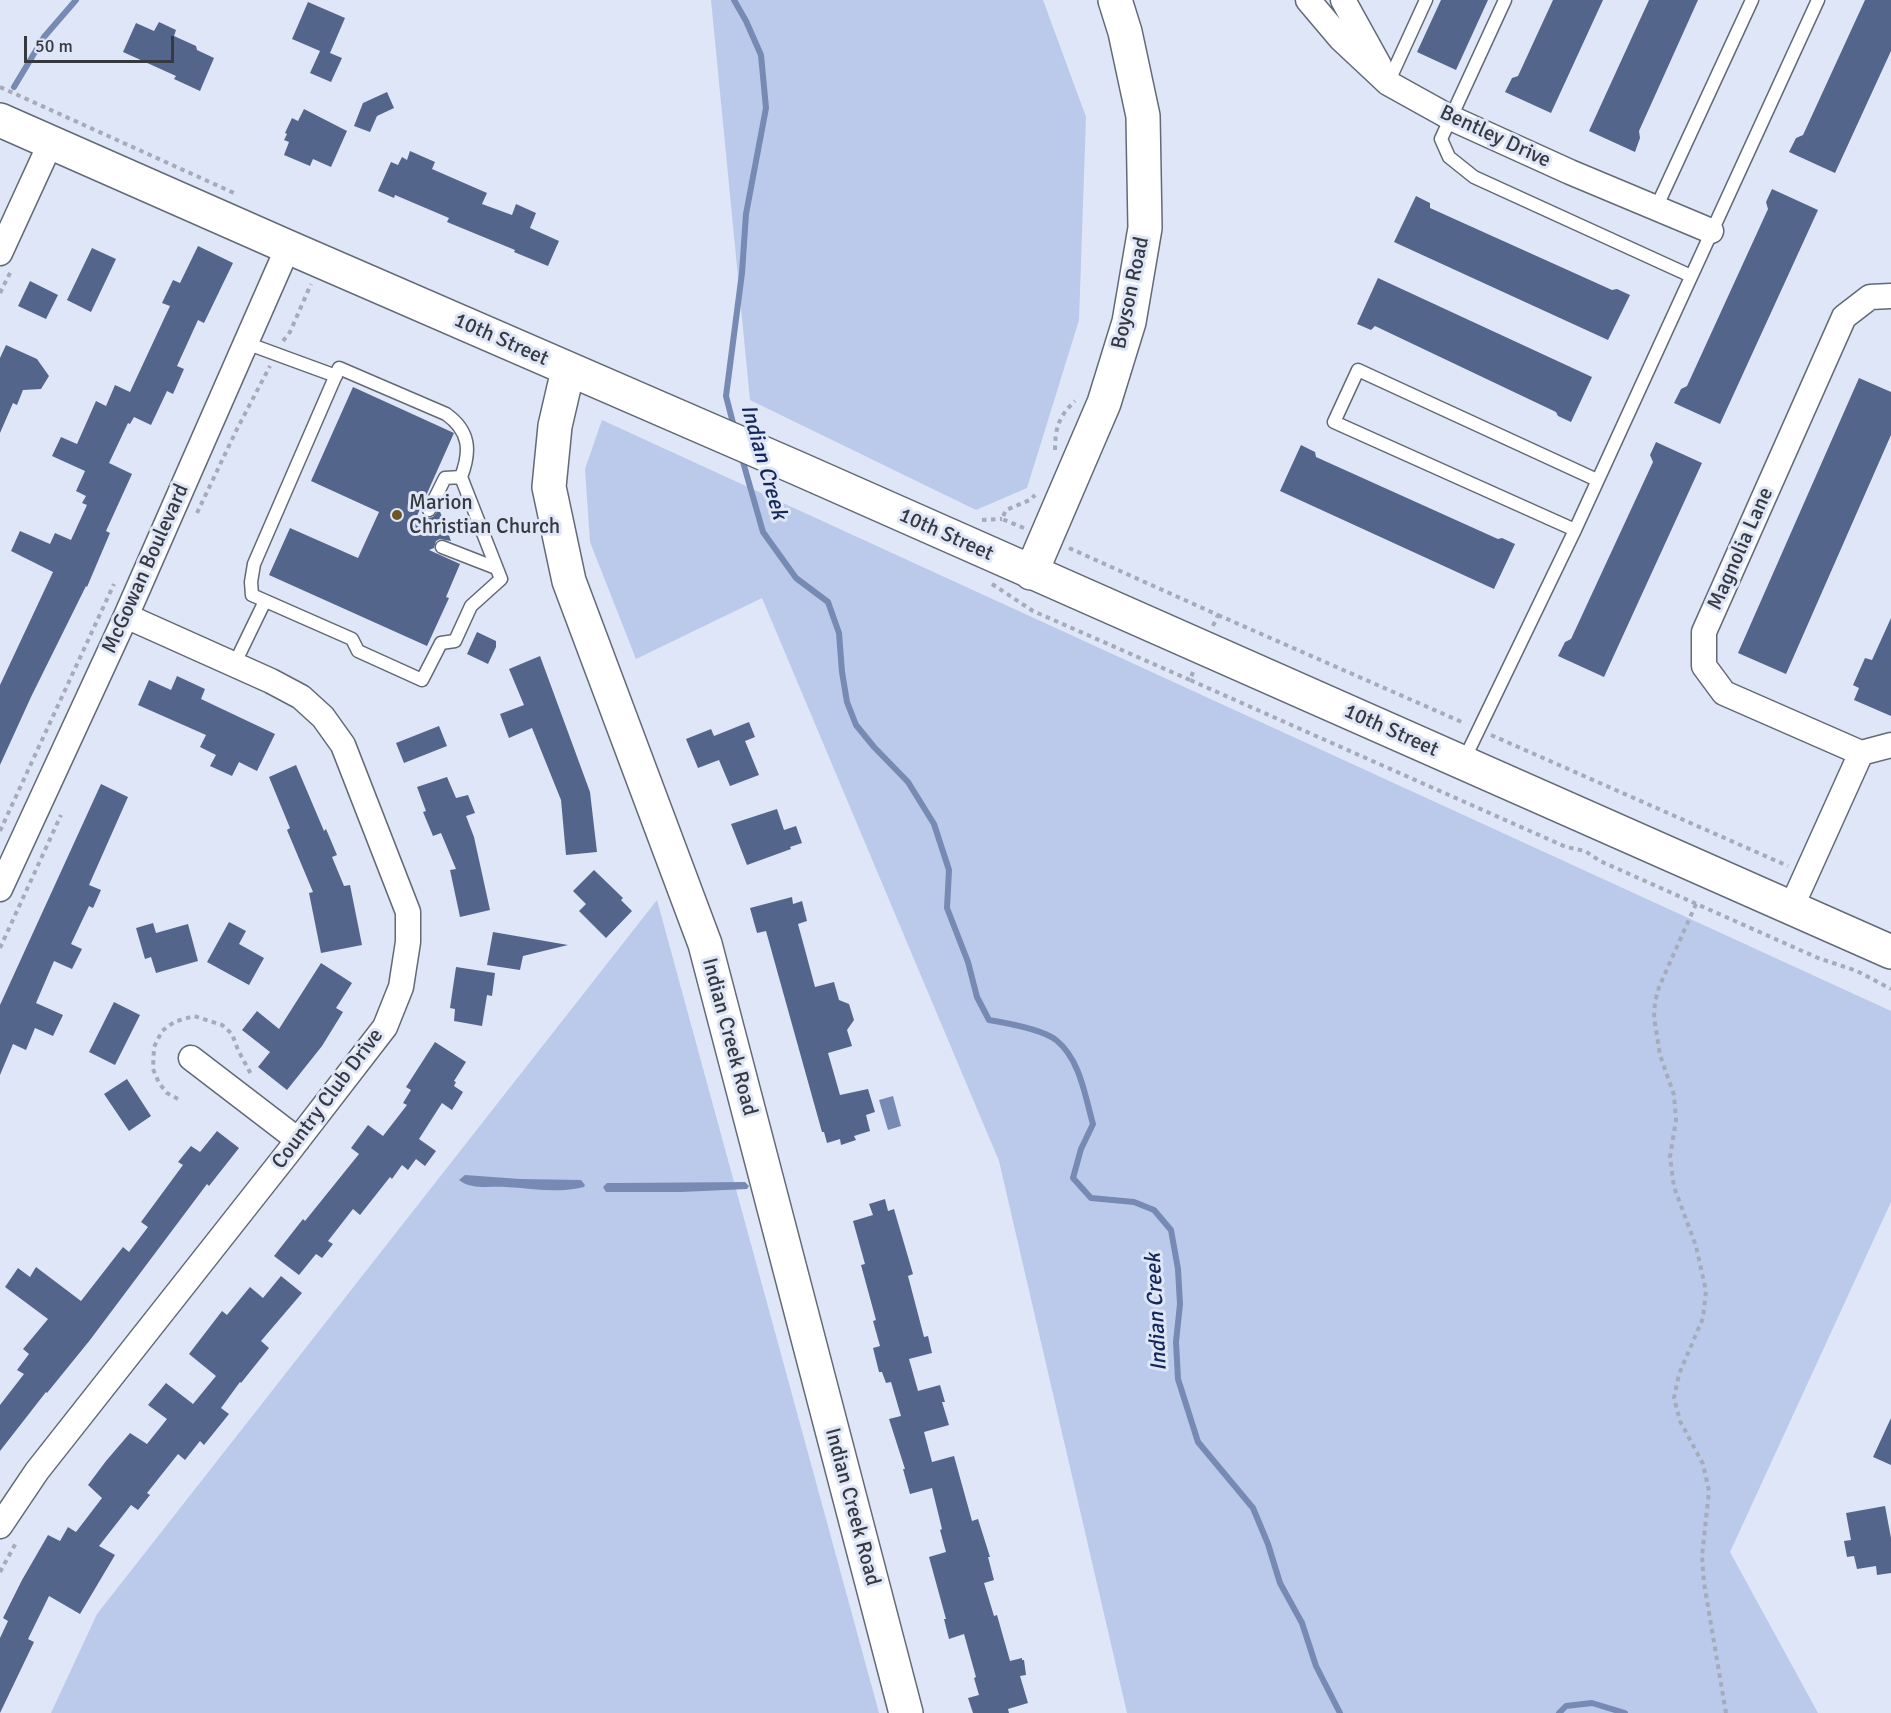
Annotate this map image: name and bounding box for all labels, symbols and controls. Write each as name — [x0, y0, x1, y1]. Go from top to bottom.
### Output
scale bar — [27, 24, 177, 62]
text: 50 m — [35, 35, 73, 57]
street label: Bentley Drive — [1435, 100, 1555, 174]
street label: Boyson Road — [1107, 235, 1155, 351]
street label: 10th Street — [450, 308, 552, 372]
water label: Indian Creek — [734, 402, 792, 522]
street label: McGowan Boulevard — [97, 480, 195, 658]
street label: Magnolia Lane — [1703, 484, 1779, 614]
place label: Marion Christian Church — [409, 490, 560, 540]
street label: 10th Street — [895, 503, 997, 567]
marker: Marion Christian Church — [390, 508, 404, 522]
street label: 10th Street — [1340, 699, 1442, 763]
street label: Indian Creek Road — [696, 955, 762, 1119]
street label: Country Club Drive — [267, 1024, 389, 1174]
water label: Indian Creek — [1141, 1252, 1173, 1372]
street label: Indian Creek Road — [819, 1425, 885, 1589]

